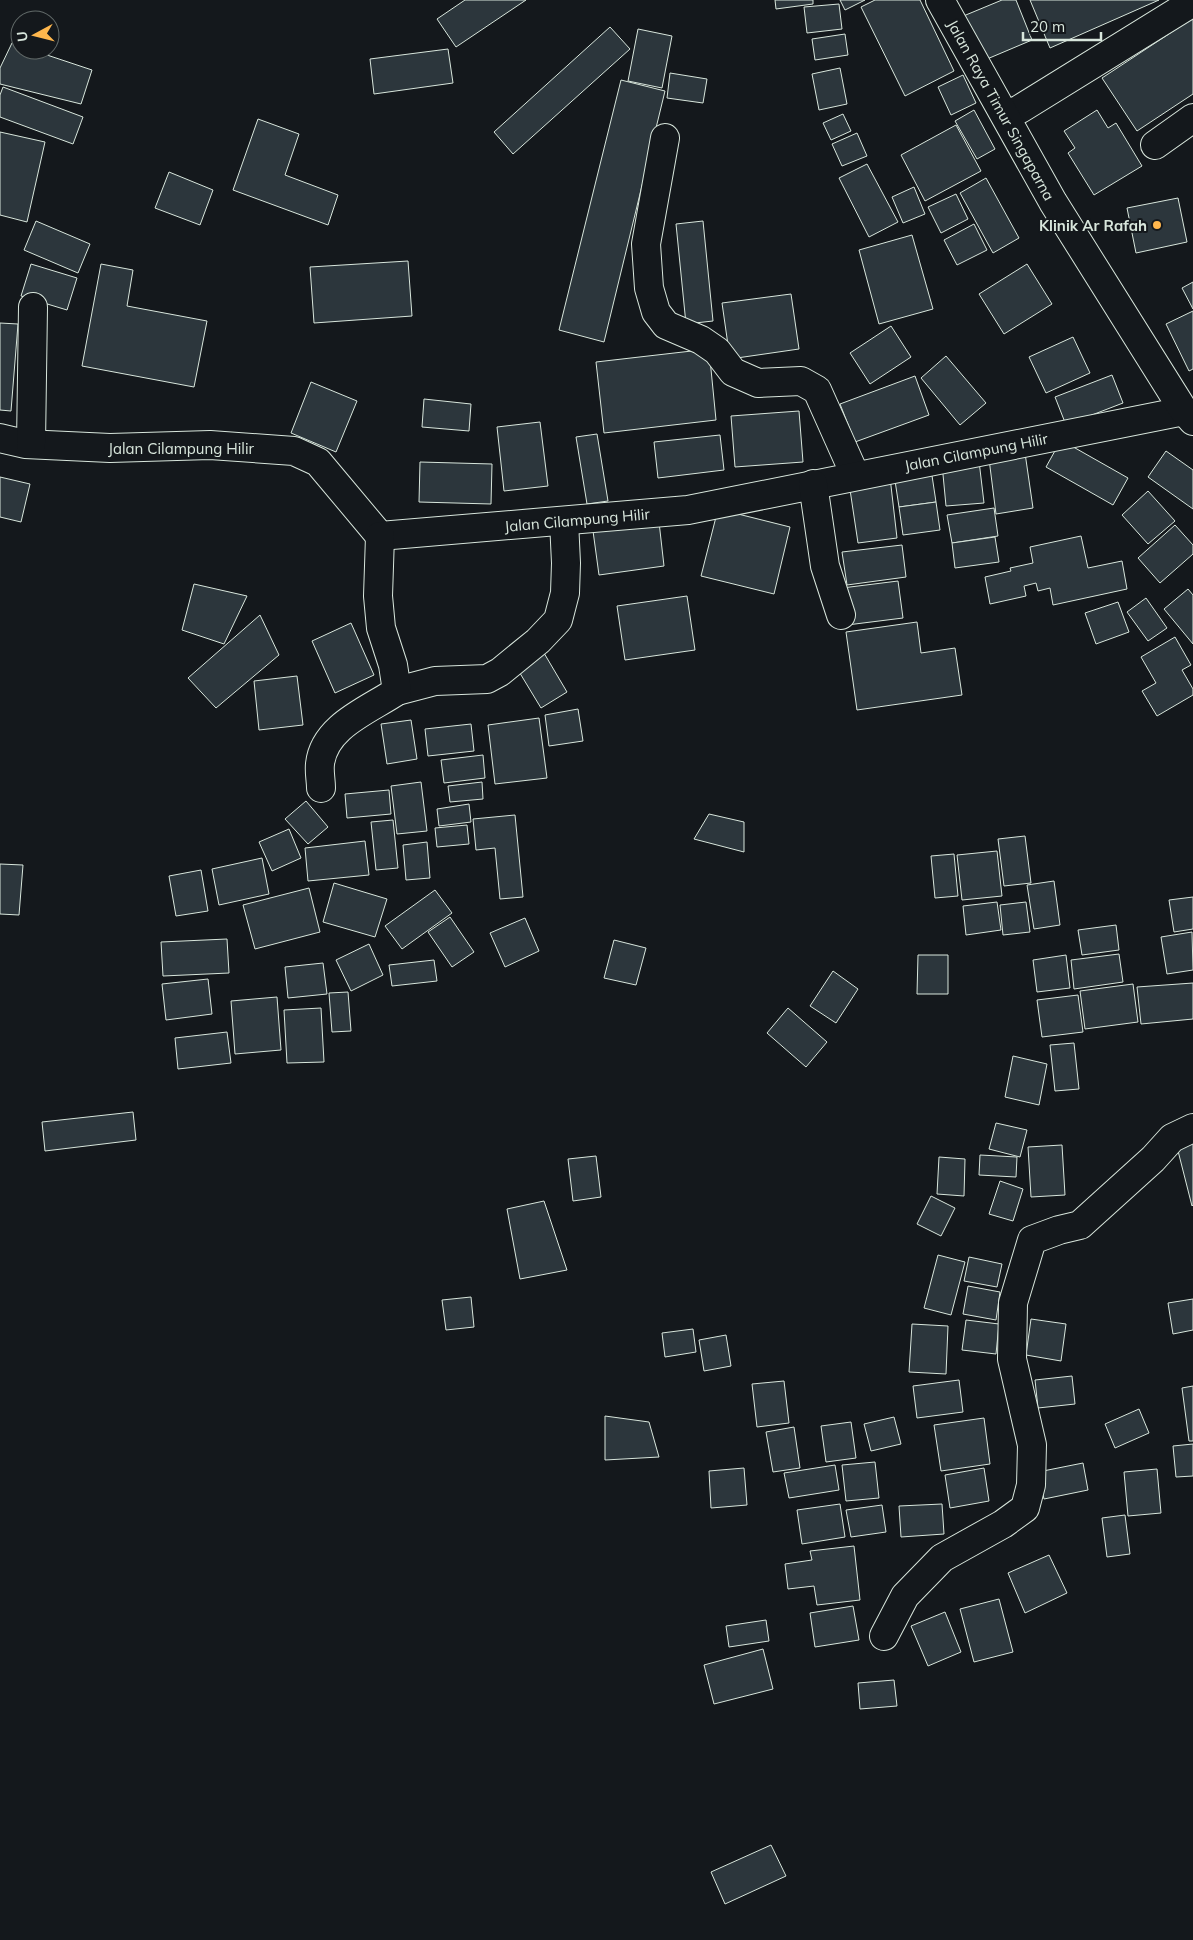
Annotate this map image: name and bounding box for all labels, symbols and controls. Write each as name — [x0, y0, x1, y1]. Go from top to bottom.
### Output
north arrow — [10, 10, 60, 60]
scale bar — [1023, 10, 1100, 42]
street label: Jalan Raya Timur Singaparna — [943, 16, 1059, 204]
text: 20 m — [1030, 17, 1065, 36]
text: U — [13, 30, 32, 43]
place label: Klinik Ar Rafah — [1039, 216, 1147, 235]
marker: Klinik Ar Rafah — [1151, 219, 1163, 231]
street label: Jalan Cilampung Hilir — [903, 429, 1050, 475]
street label: Jalan Cilampung Hilir — [108, 439, 254, 458]
street label: Jalan Cilampung Hilir — [504, 504, 651, 536]

